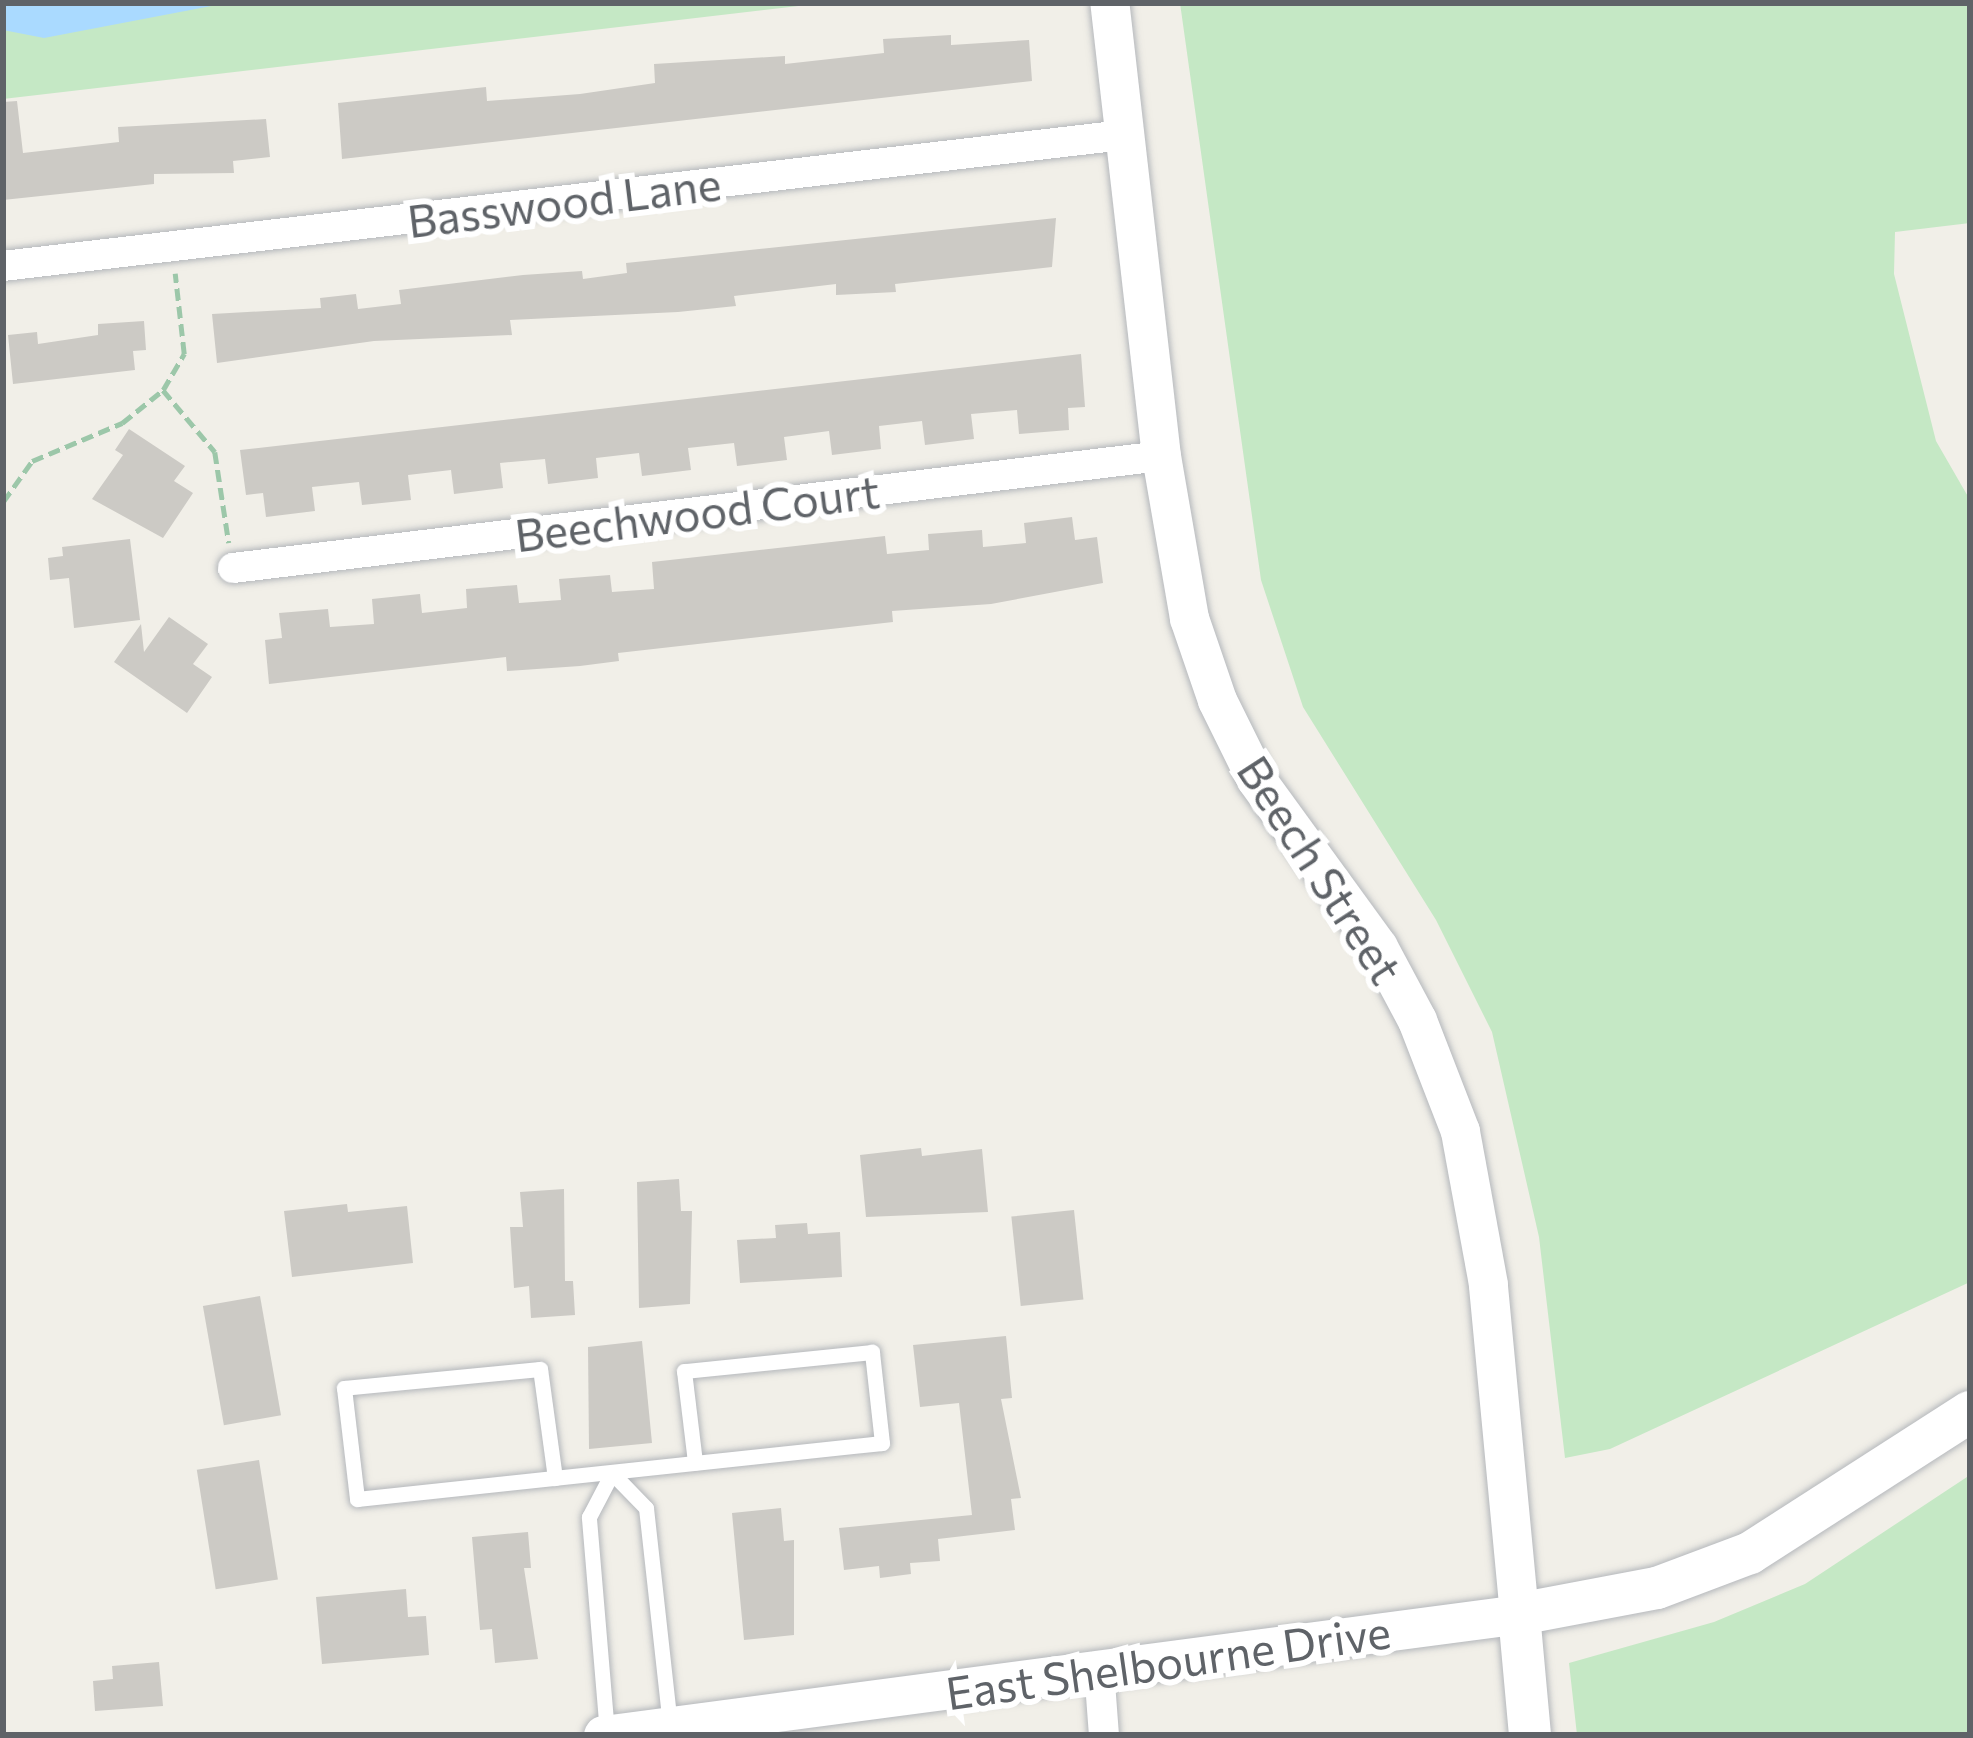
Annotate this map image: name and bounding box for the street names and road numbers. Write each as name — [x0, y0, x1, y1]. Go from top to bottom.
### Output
street label: Basswood Lane — [404, 155, 724, 247]
street label: Beechwood Court — [512, 463, 882, 561]
street label: Beech Street — [1227, 745, 1415, 993]
street label: East Shelbourne Drive — [942, 1603, 1394, 1719]

